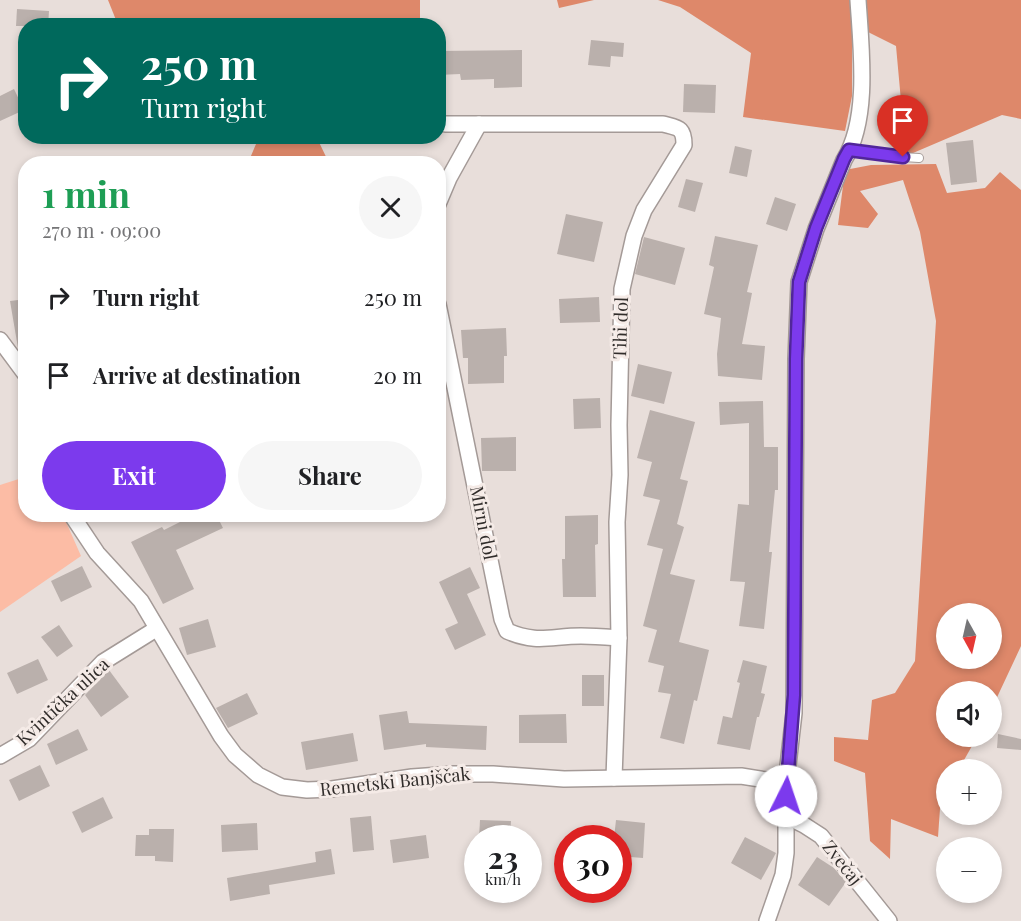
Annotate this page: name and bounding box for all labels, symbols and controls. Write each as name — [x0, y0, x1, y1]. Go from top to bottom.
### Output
text: 250 m — [141, 35, 257, 91]
icon: right — [42, 42, 120, 120]
text: Turn right — [141, 89, 266, 125]
pin — [877, 95, 928, 157]
icon: arrive — [886, 104, 919, 137]
text: 1 min — [42, 169, 130, 217]
button: close — [359, 176, 422, 239]
text: 270 m · 09:00 — [42, 216, 161, 243]
icon: right — [42, 281, 75, 314]
text: Turn right — [93, 282, 199, 312]
text: 250 m — [364, 282, 422, 312]
street label: Tihi dol — [607, 297, 633, 359]
icon: arrive — [42, 359, 75, 392]
text: Arrive at destination — [93, 360, 301, 390]
text: 20 m — [373, 360, 422, 390]
button: Exit — [42, 441, 226, 510]
button: Share — [238, 441, 422, 510]
street label: Mirni dol — [465, 484, 503, 562]
north arrow — [936, 603, 1002, 669]
map controls — [936, 603, 1002, 903]
street label: Kvintička ulica — [11, 652, 114, 750]
button: sound — [936, 681, 1002, 747]
button: + — [936, 759, 1002, 825]
street label: Remetski Banjščak — [318, 761, 471, 801]
position arrow — [754, 764, 818, 828]
speed limit sign: 30 — [554, 825, 632, 903]
street label: Zvečaj — [818, 835, 868, 890]
text: 23 — [488, 837, 518, 877]
button: − — [936, 837, 1002, 903]
text: km/h — [485, 869, 521, 889]

